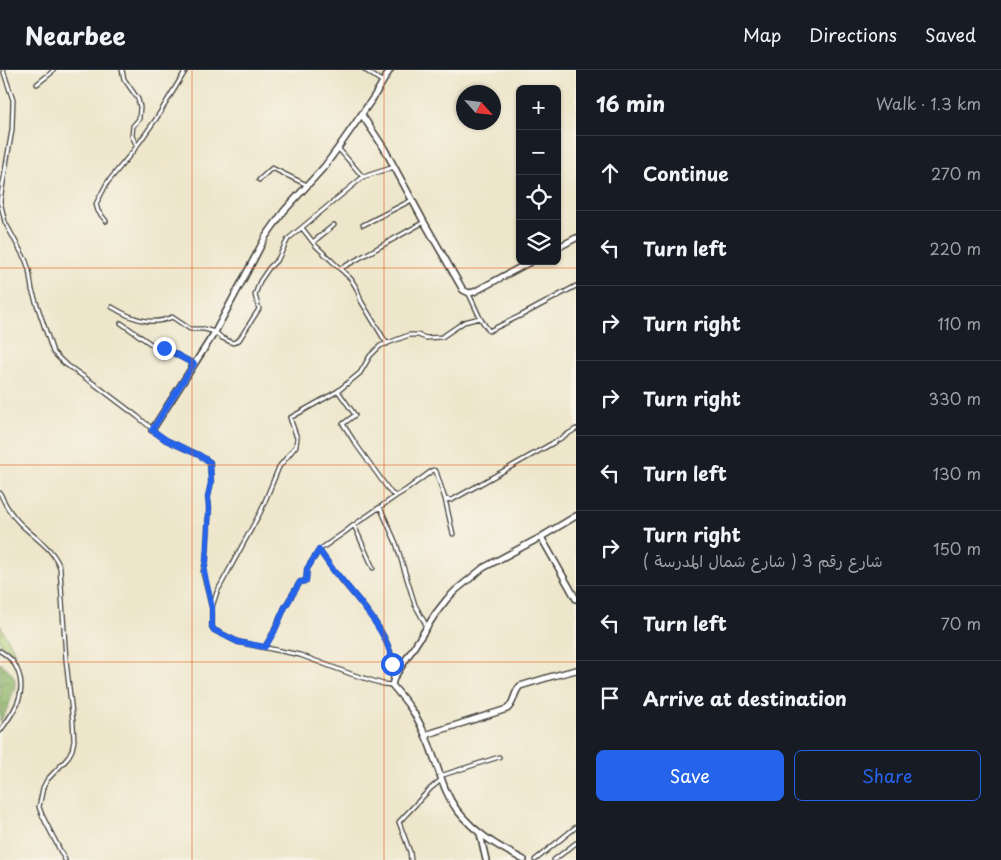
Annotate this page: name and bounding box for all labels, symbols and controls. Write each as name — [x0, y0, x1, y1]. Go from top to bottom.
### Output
text: Nearbee — [25, 17, 126, 53]
text: Map — [743, 21, 781, 48]
text: Directions — [809, 21, 897, 48]
text: Saved — [925, 21, 976, 48]
north arrow — [456, 85, 501, 130]
map controls — [516, 85, 561, 265]
button: + — [516, 85, 561, 130]
text: 16 min — [596, 87, 665, 119]
text: Walk · 1.3 km — [876, 91, 981, 115]
button: − — [516, 130, 561, 175]
icon: ahead — [596, 159, 624, 187]
text: Continue — [643, 159, 729, 187]
text: 270 m — [931, 161, 981, 185]
button: locate — [516, 175, 561, 220]
button: layers — [516, 220, 561, 265]
icon: left — [596, 234, 624, 262]
text: Turn left — [643, 234, 727, 262]
text: 220 m — [930, 236, 981, 260]
icon: right — [596, 309, 624, 337]
text: Turn right — [643, 309, 741, 337]
text: 110 m — [938, 311, 981, 335]
route end — [153, 337, 176, 360]
icon: right — [596, 384, 624, 412]
text: Turn right — [643, 384, 741, 412]
text: 330 m — [928, 386, 981, 410]
icon: left — [596, 459, 624, 487]
text: Turn left — [643, 459, 727, 487]
text: 130 m — [933, 461, 981, 485]
text: Turn right — [643, 520, 741, 548]
icon: right — [596, 534, 624, 562]
text: 150 m — [933, 536, 981, 560]
text: شارع رقم 3 ( شارع شمال المدرسة ) — [643, 548, 883, 572]
icon: left — [596, 609, 624, 637]
text: Turn left — [643, 609, 727, 637]
text: 70 m — [941, 611, 981, 635]
route start — [381, 653, 404, 676]
icon: arrive — [596, 684, 624, 712]
text: Arrive at destination — [643, 684, 847, 712]
button: Save — [596, 750, 784, 801]
button: Share — [794, 750, 981, 801]

